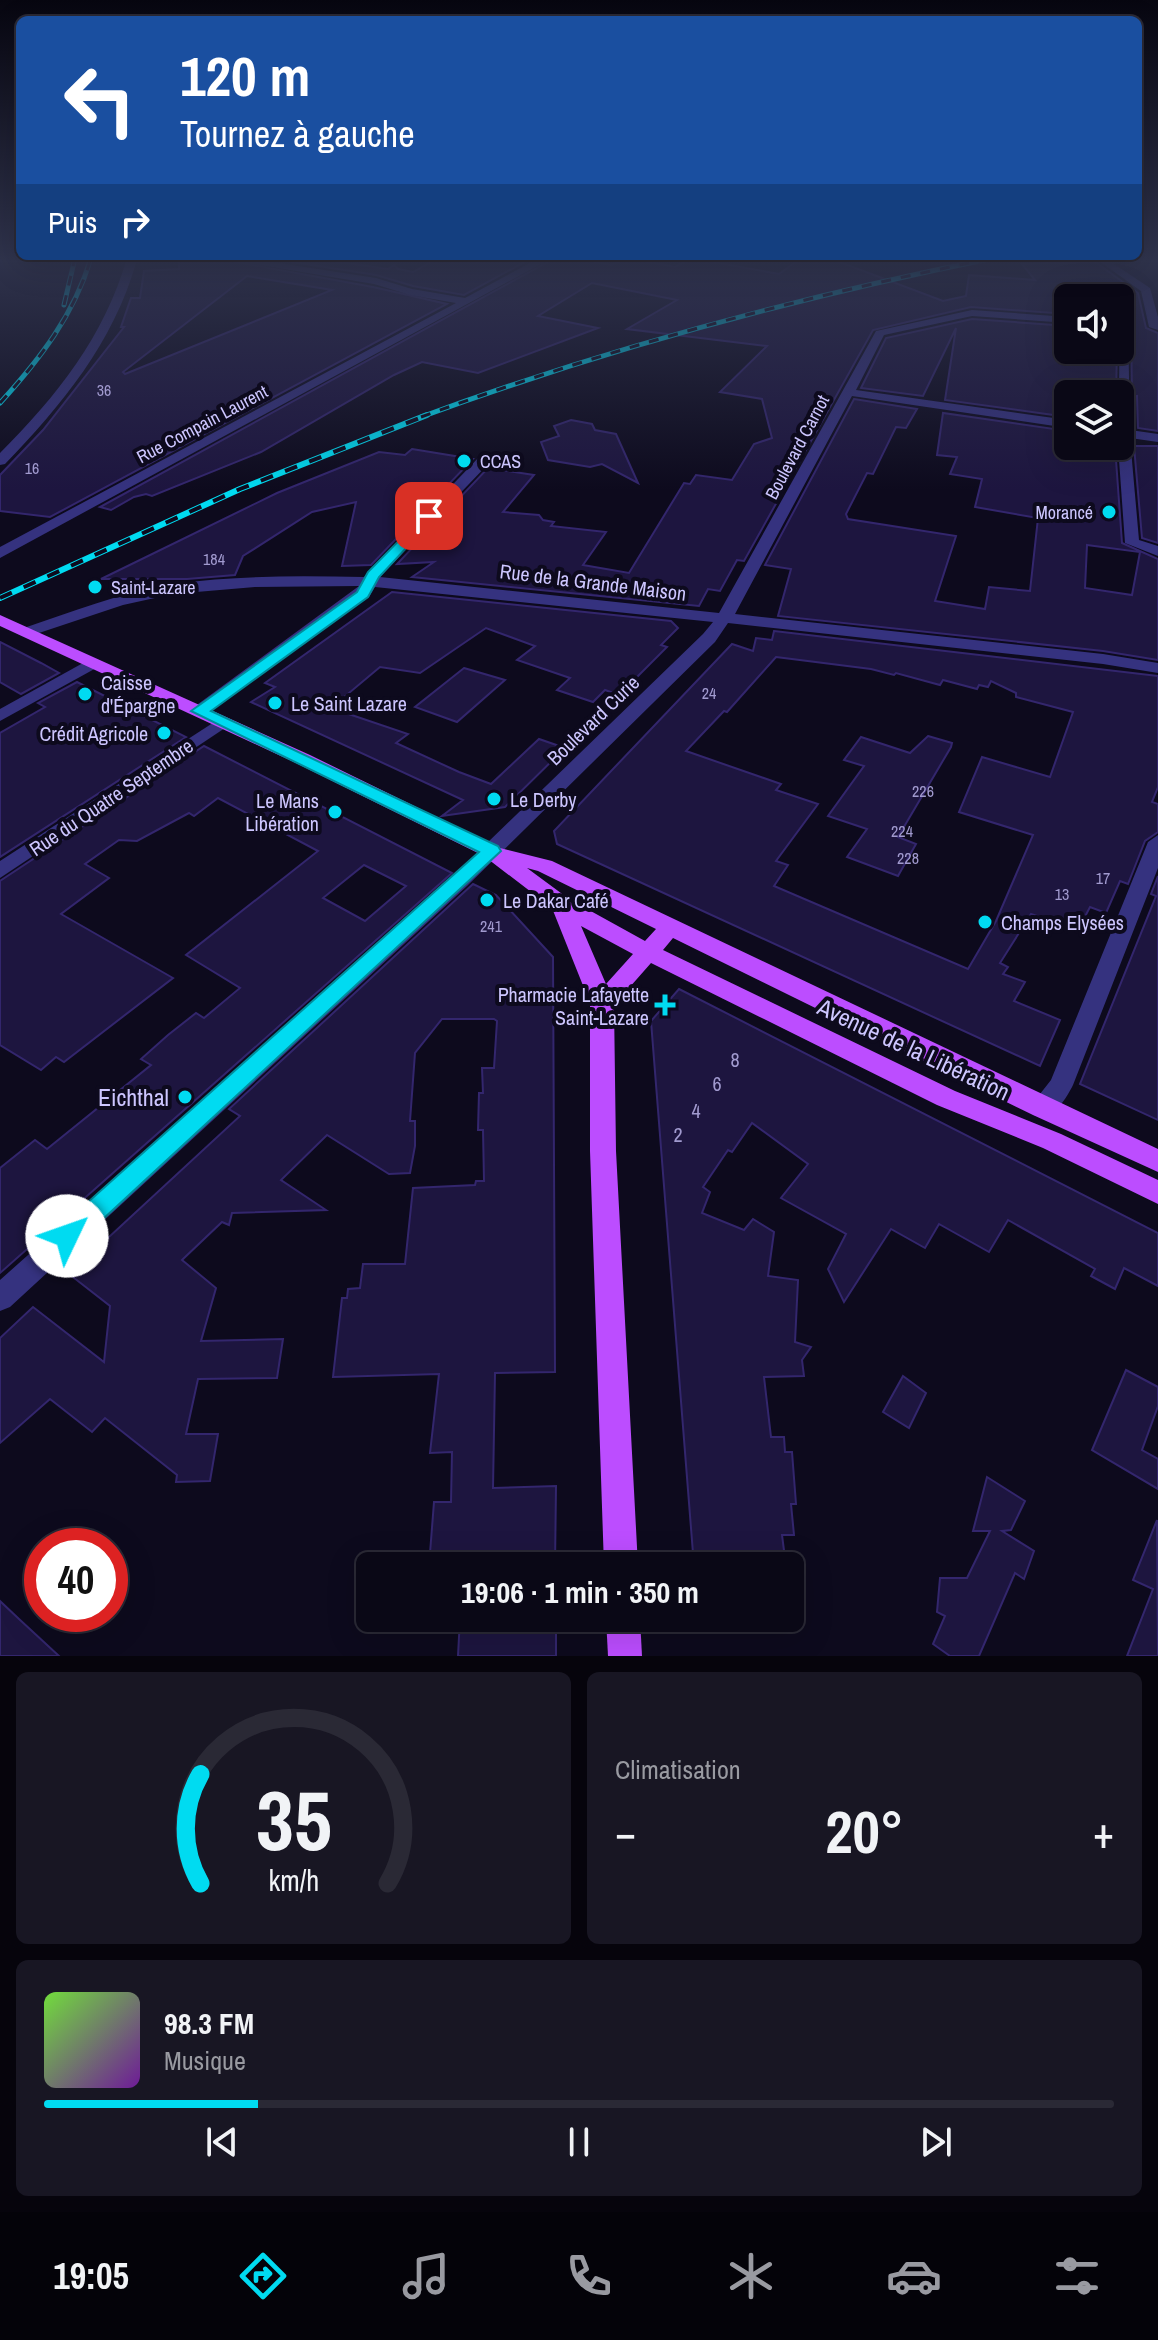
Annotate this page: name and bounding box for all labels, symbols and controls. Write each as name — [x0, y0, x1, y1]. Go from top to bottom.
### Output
text: 120 m — [180, 38, 310, 113]
icon: left — [48, 48, 152, 152]
text: Tournez à gauche — [180, 110, 415, 158]
icon: right — [113, 200, 157, 244]
text: Puis — [48, 202, 97, 242]
map controls — [1054, 284, 1134, 460]
button: sound — [1054, 284, 1134, 364]
house number: 36 — [97, 379, 111, 401]
street label: Rue Compain Laurent — [132, 379, 272, 469]
button: layers — [1054, 380, 1134, 460]
street label: Boulevard Carnot — [759, 390, 835, 504]
place label: CCAS — [480, 449, 521, 474]
marker: CCAS — [455, 452, 473, 470]
house number: 16 — [25, 457, 39, 479]
pin — [395, 482, 463, 550]
icon: arrive — [407, 494, 451, 538]
place label: Morancé — [1036, 500, 1093, 525]
marker: Morancé — [1100, 503, 1118, 521]
house number: 184 — [203, 548, 225, 570]
street label: Rue de la Grande Maison — [498, 557, 688, 607]
place label: Saint-Lazare — [111, 575, 196, 600]
marker: Saint-Lazare — [86, 578, 104, 596]
place label: Caisse d'Épargne — [101, 669, 175, 719]
street label: Boulevard Curie — [541, 669, 645, 771]
house number: 24 — [702, 682, 716, 704]
marker: Caisse d'Épargne — [76, 685, 94, 703]
place label: Le Saint Lazare — [291, 690, 407, 717]
marker: Le Saint Lazare — [266, 694, 284, 712]
place label: Crédit Agricole — [40, 720, 148, 747]
marker: Crédit Agricole — [155, 724, 173, 742]
street label: Rue du Quatre Septembre — [24, 732, 198, 862]
house number: 226 — [912, 780, 934, 802]
place label: Le Derby — [510, 786, 577, 813]
place label: Le Mans Libération — [245, 787, 319, 837]
marker: Le Derby — [485, 790, 503, 808]
marker: Le Mans Libération — [326, 803, 344, 821]
house number: 224 — [891, 820, 913, 842]
house number: 228 — [897, 847, 919, 869]
house number: 17 — [1096, 867, 1110, 889]
house number: 13 — [1055, 883, 1069, 905]
place label: Le Dakar Café — [503, 887, 609, 914]
marker: Le Dakar Café — [478, 891, 496, 909]
place label: Champs Elysées — [1001, 909, 1124, 936]
marker: Champs Elysées — [976, 913, 994, 931]
house number: 241 — [480, 915, 503, 937]
place label: Pharmacie Lafayette Saint-Lazare — [498, 981, 649, 1031]
street label: Avenue de la Libération — [812, 990, 1015, 1108]
marker: Pharmacie Lafayette Saint-Lazare — [656, 996, 674, 1014]
house number: 8 — [730, 1046, 740, 1073]
house number: 6 — [712, 1070, 722, 1097]
place label: Eichthal — [98, 1081, 169, 1113]
marker: Eichthal — [176, 1088, 194, 1106]
house number: 4 — [691, 1097, 701, 1124]
house number: 2 — [673, 1121, 683, 1148]
position arrow — [25, 1194, 109, 1278]
speed limit sign: 40 — [24, 1528, 128, 1632]
text: 19:06 · 1 min · 350 m — [461, 1572, 699, 1612]
text: Climatisation — [615, 1752, 741, 1787]
text: 35 — [256, 1764, 331, 1876]
text: 20° — [825, 1791, 904, 1872]
text: − — [615, 1802, 636, 1862]
text: + — [1093, 1802, 1114, 1862]
text: km/h — [268, 1861, 319, 1900]
text: 98.3 FM — [164, 2003, 254, 2043]
text: Musique — [164, 2043, 246, 2078]
icon: previous — [200, 2120, 244, 2164]
icon: pause — [557, 2120, 601, 2164]
icon: next — [914, 2120, 958, 2164]
icon: directions — [235, 2248, 291, 2304]
icon: music — [398, 2248, 454, 2304]
icon: phone — [561, 2248, 617, 2304]
icon: climate — [723, 2248, 779, 2304]
icon: car — [886, 2248, 942, 2304]
icon: filters — [1049, 2248, 1105, 2304]
text: 19:05 — [53, 2252, 129, 2300]

